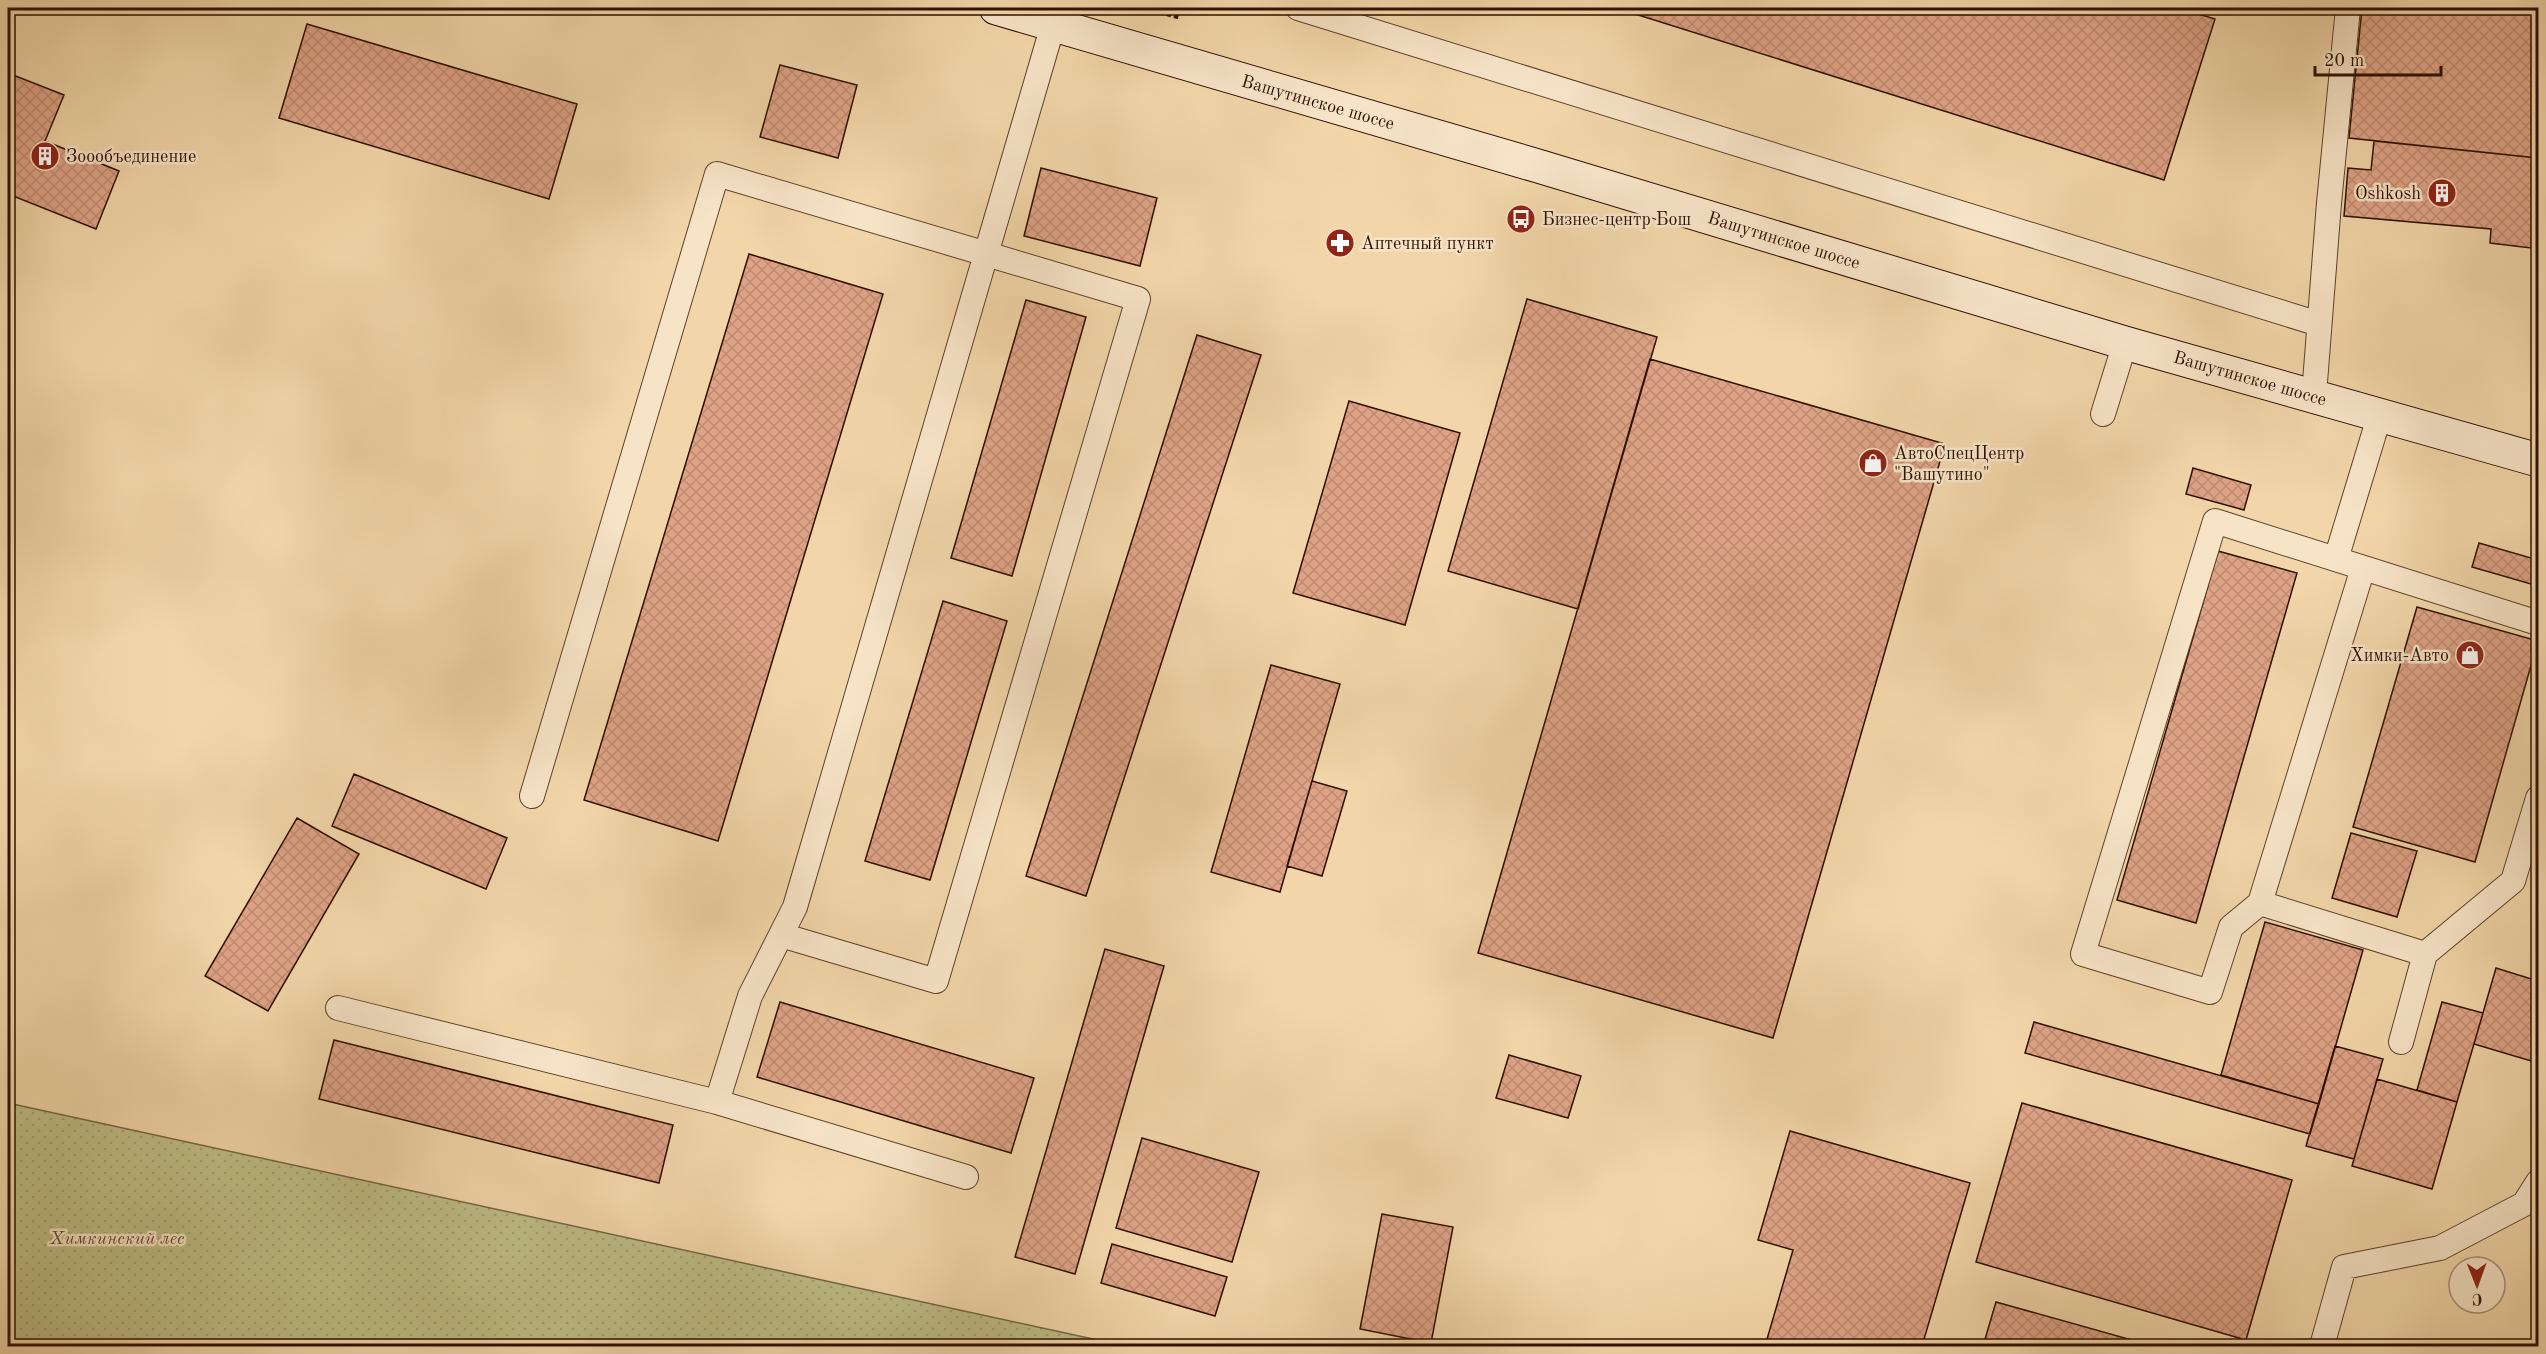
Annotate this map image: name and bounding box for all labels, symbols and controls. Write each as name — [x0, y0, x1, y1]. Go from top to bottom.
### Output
scale bar — [2315, 39, 2441, 77]
text: 20 m — [2324, 52, 2364, 70]
street label: Вашутинское шоссе — [1239, 72, 1396, 133]
building icon: Зоообъединение — [29, 140, 61, 172]
place label: Зоообъединение — [66, 148, 196, 166]
building icon: Oshkosh — [2426, 177, 2458, 209]
place label: Oshkosh — [2355, 185, 2421, 203]
bus stop icon: Бизнес-центр Бош — [1505, 203, 1537, 235]
street label: Вашутинское шоссе — [1705, 209, 1862, 273]
place label: Бизнес-центр Бош — [1542, 211, 1691, 229]
pharmacy icon: Аптечный пункт — [1324, 227, 1356, 259]
place label: Аптечный пункт — [1361, 235, 1494, 253]
street label: Вашутинское шоссе — [2171, 348, 2328, 409]
place label: АвтоСпецЦентр "Вашутино" — [1894, 445, 2024, 484]
shop icon: АвтоСпецЦентр "Вашутино" — [1857, 447, 1889, 479]
shop icon: Химки-Авто — [2454, 639, 2486, 671]
place label: Химки-Авто — [2350, 647, 2449, 665]
park label: Химкинский лес — [49, 1230, 185, 1248]
north arrow — [2447, 1255, 2507, 1315]
text: С — [2472, 1290, 2483, 1306]

